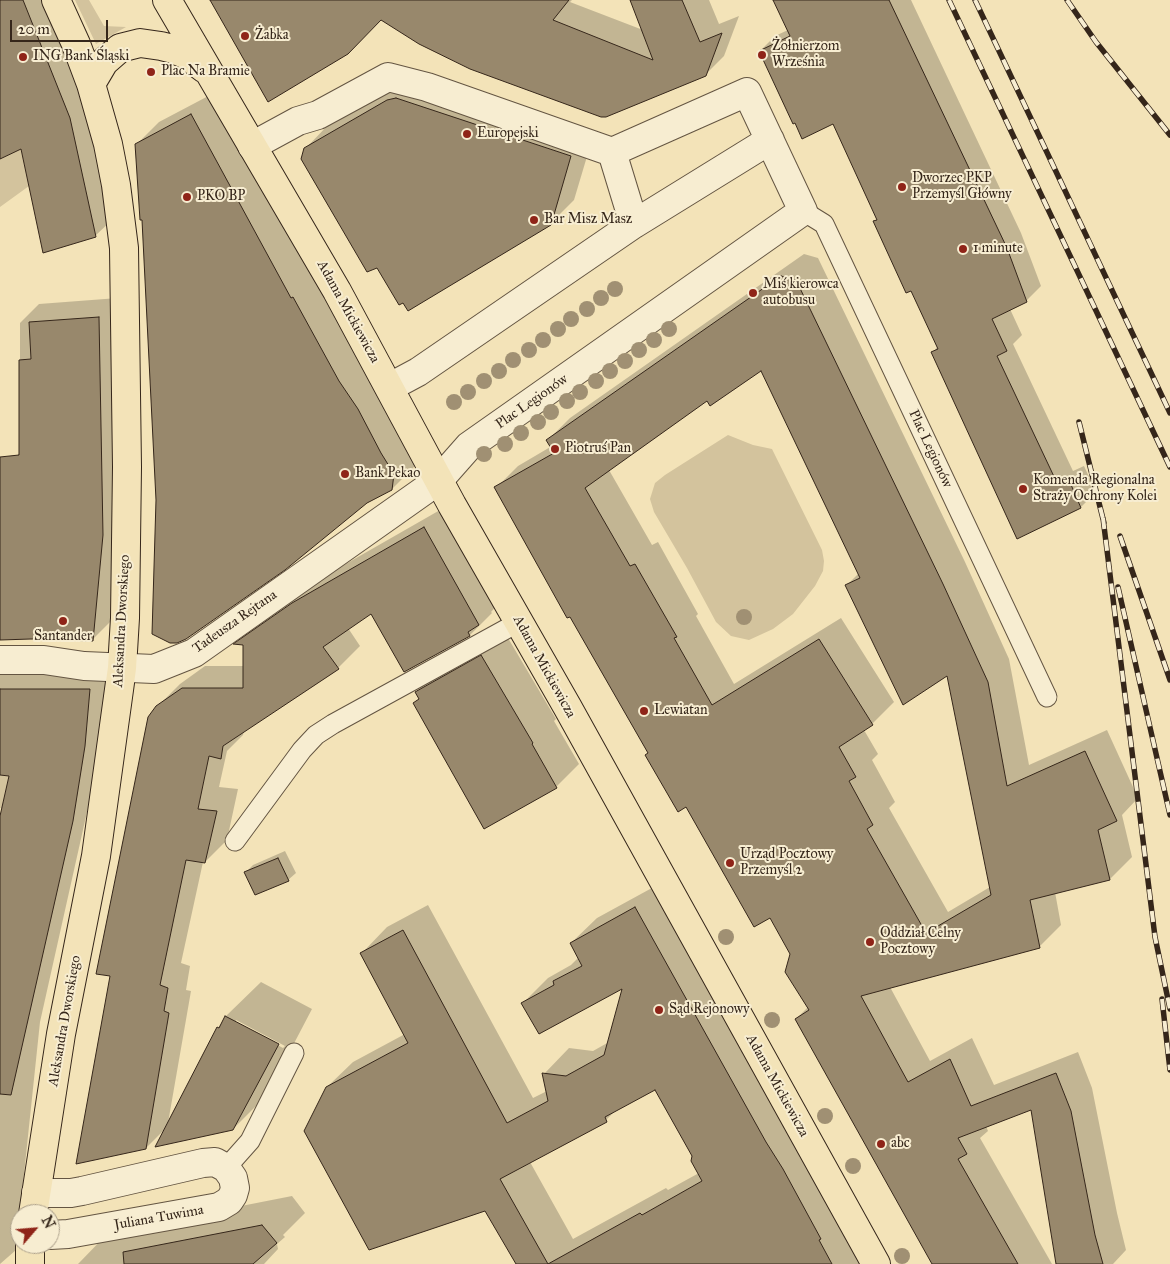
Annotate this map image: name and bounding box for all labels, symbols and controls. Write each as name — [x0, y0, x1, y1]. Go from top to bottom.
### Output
scale bar — [12, 10, 110, 42]
text: 20 m — [18, 20, 50, 38]
place label: Żabka — [255, 28, 289, 44]
marker: Żabka — [239, 30, 251, 42]
place label: Żołnierzom Września — [772, 39, 840, 72]
place label: ING Bank Śląski — [33, 49, 129, 65]
marker: Żołnierzom Września — [756, 49, 768, 61]
marker: ING Bank Śląski — [17, 51, 29, 63]
place label: Plac Na Bramie — [161, 64, 250, 80]
marker: Plac Na Bramie — [145, 66, 157, 78]
place label: Europejski — [477, 126, 538, 142]
marker: Europejski — [461, 128, 473, 140]
place label: Dworzec PKP Przemyśl Główny — [912, 171, 1012, 203]
marker: Dworzec PKP Przemyśl Główny — [896, 181, 908, 193]
place label: PKO BP — [197, 189, 245, 205]
marker: PKO BP — [181, 191, 193, 203]
place label: Bar Misz Masz — [544, 212, 632, 228]
marker: Bar Misz Masz — [528, 214, 540, 226]
place label: 1 minute — [973, 241, 1023, 257]
marker: 1 minute — [957, 243, 969, 255]
street label: Adama Mickiewicza — [313, 258, 383, 366]
place label: Miś kierowca autobusu — [763, 277, 839, 310]
marker: Miś kierowca autobusu — [747, 287, 759, 299]
street label: Plac Legionów — [493, 371, 571, 433]
street label: Plac Legionów — [905, 407, 955, 491]
place label: Piotruś Pan — [565, 441, 631, 457]
marker: Piotruś Pan — [549, 443, 561, 455]
place label: Bank Pekao — [355, 466, 420, 482]
marker: Bank Pekao — [339, 468, 351, 480]
place label: Komenda Regionalna Straży Ochrony Kolei — [1033, 473, 1157, 506]
marker: Komenda Regionalna Straży Ochrony Kolei — [1017, 483, 1029, 495]
street label: Aleksandra Dworskiego — [110, 554, 134, 688]
street label: Tadeusza Rejtana — [190, 587, 280, 657]
street label: Adama Mickiewicza — [509, 613, 579, 721]
marker: Santander — [57, 615, 69, 627]
place label: Santander — [34, 629, 92, 645]
place label: Lewiatan — [654, 703, 708, 719]
marker: Lewiatan — [638, 705, 650, 717]
place label: Urząd Pocztowy Przemyśl 2 — [740, 847, 833, 880]
marker: Urząd Pocztowy Przemyśl 2 — [724, 857, 736, 869]
place label: Oddział Celny Pocztowy — [880, 926, 961, 959]
marker: Oddział Celny Pocztowy — [864, 936, 876, 948]
street label: Aleksandra Dworskiego — [45, 954, 85, 1088]
place label: Sąd Rejonowy — [669, 1002, 750, 1018]
marker: Sąd Rejonowy — [653, 1004, 665, 1016]
street label: Adama Mickiewicza — [742, 1032, 812, 1140]
place label: abc — [891, 1136, 910, 1152]
marker: abc — [875, 1138, 887, 1150]
street label: Juliana Tuwima — [113, 1202, 205, 1234]
north arrow — [10, 1204, 60, 1254]
text: N — [38, 1213, 58, 1232]

